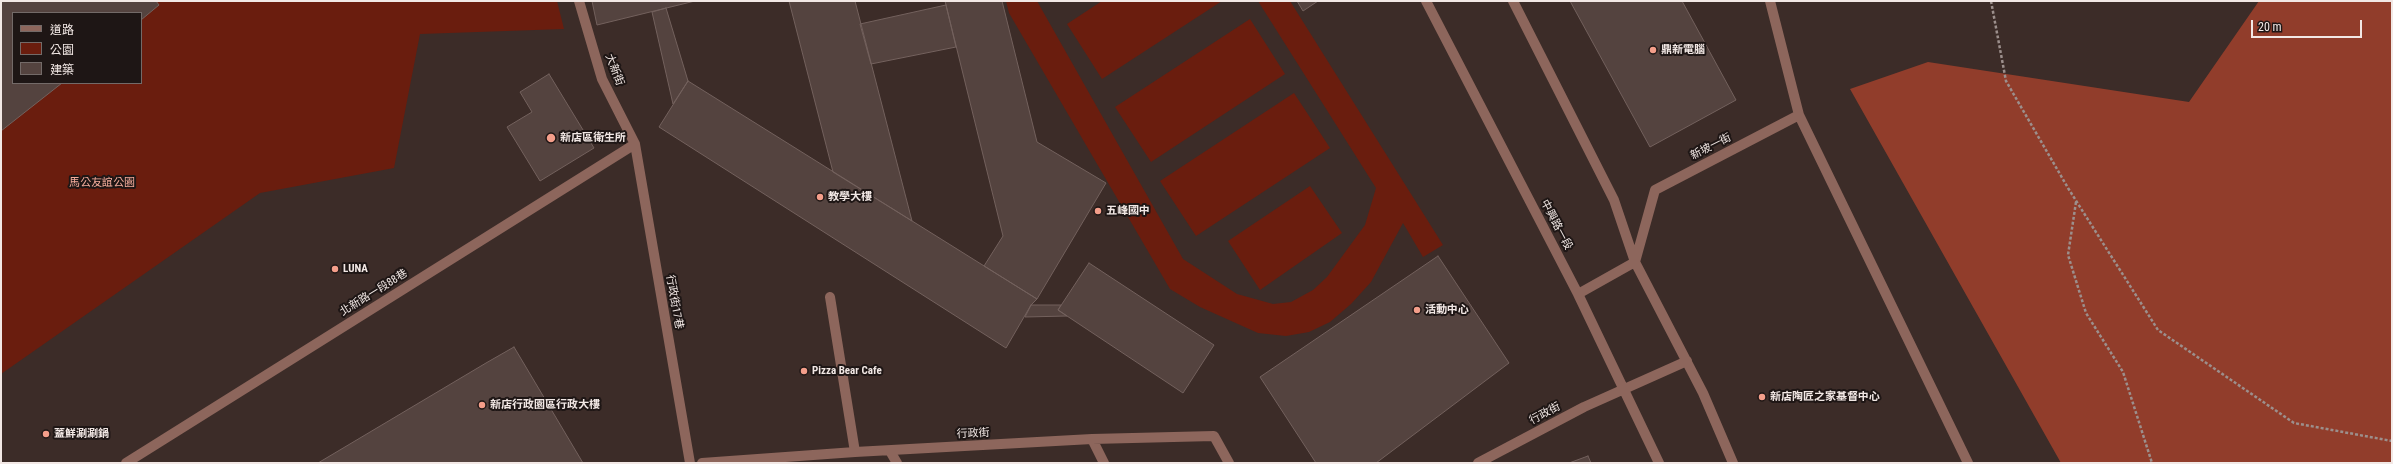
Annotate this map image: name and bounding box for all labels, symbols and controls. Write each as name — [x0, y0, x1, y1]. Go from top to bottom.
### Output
legend — [12, 12, 142, 84]
scale bar — [2253, 12, 2364, 38]
text: 20 m — [2258, 20, 2282, 34]
text: 道路 — [50, 23, 74, 37]
text: 公園 — [50, 43, 74, 57]
place label: 鼎新電腦 — [1661, 43, 1705, 57]
marker: 鼎新電腦 — [1648, 45, 1658, 55]
street label: 大新街 — [602, 52, 626, 88]
text: 建築 — [50, 63, 74, 77]
place label: 新店區衛生所 — [560, 131, 626, 145]
street label: 新坡一街 — [1688, 131, 1734, 163]
marker: 新店區衛生所 — [545, 132, 557, 144]
park label: 馬公友誼公園 — [69, 176, 135, 190]
place label: 教學大樓 — [828, 190, 872, 204]
marker: 教學大樓 — [815, 192, 825, 202]
street label: 中興路一段 — [1537, 198, 1575, 252]
place label: 五峰國中 — [1106, 204, 1150, 218]
marker: 五峰國中 — [1093, 206, 1103, 216]
place label: LUNA — [343, 262, 368, 276]
marker: LUNA — [330, 264, 340, 274]
street label: 北新路一段88巷 — [338, 267, 410, 319]
street label: 行政街17巷 — [663, 274, 685, 330]
place label: 活動中心 — [1425, 303, 1469, 317]
marker: 活動中心 — [1412, 305, 1422, 315]
place label: Pizza Bear Cafe — [812, 364, 882, 378]
marker: Pizza Bear Cafe — [799, 366, 809, 376]
place label: 新店陶匠之家基督中心 — [1770, 390, 1880, 404]
marker: 新店陶匠之家基督中心 — [1757, 392, 1767, 402]
place label: 新店行政園區行政大樓 — [490, 398, 600, 412]
marker: 新店行政園區行政大樓 — [477, 400, 487, 410]
street label: 行政街 — [1527, 400, 1563, 428]
place label: 蓋鮮涮涮鍋 — [54, 427, 109, 441]
street label: 行政街 — [956, 427, 990, 441]
marker: 蓋鮮涮涮鍋 — [41, 429, 51, 439]

